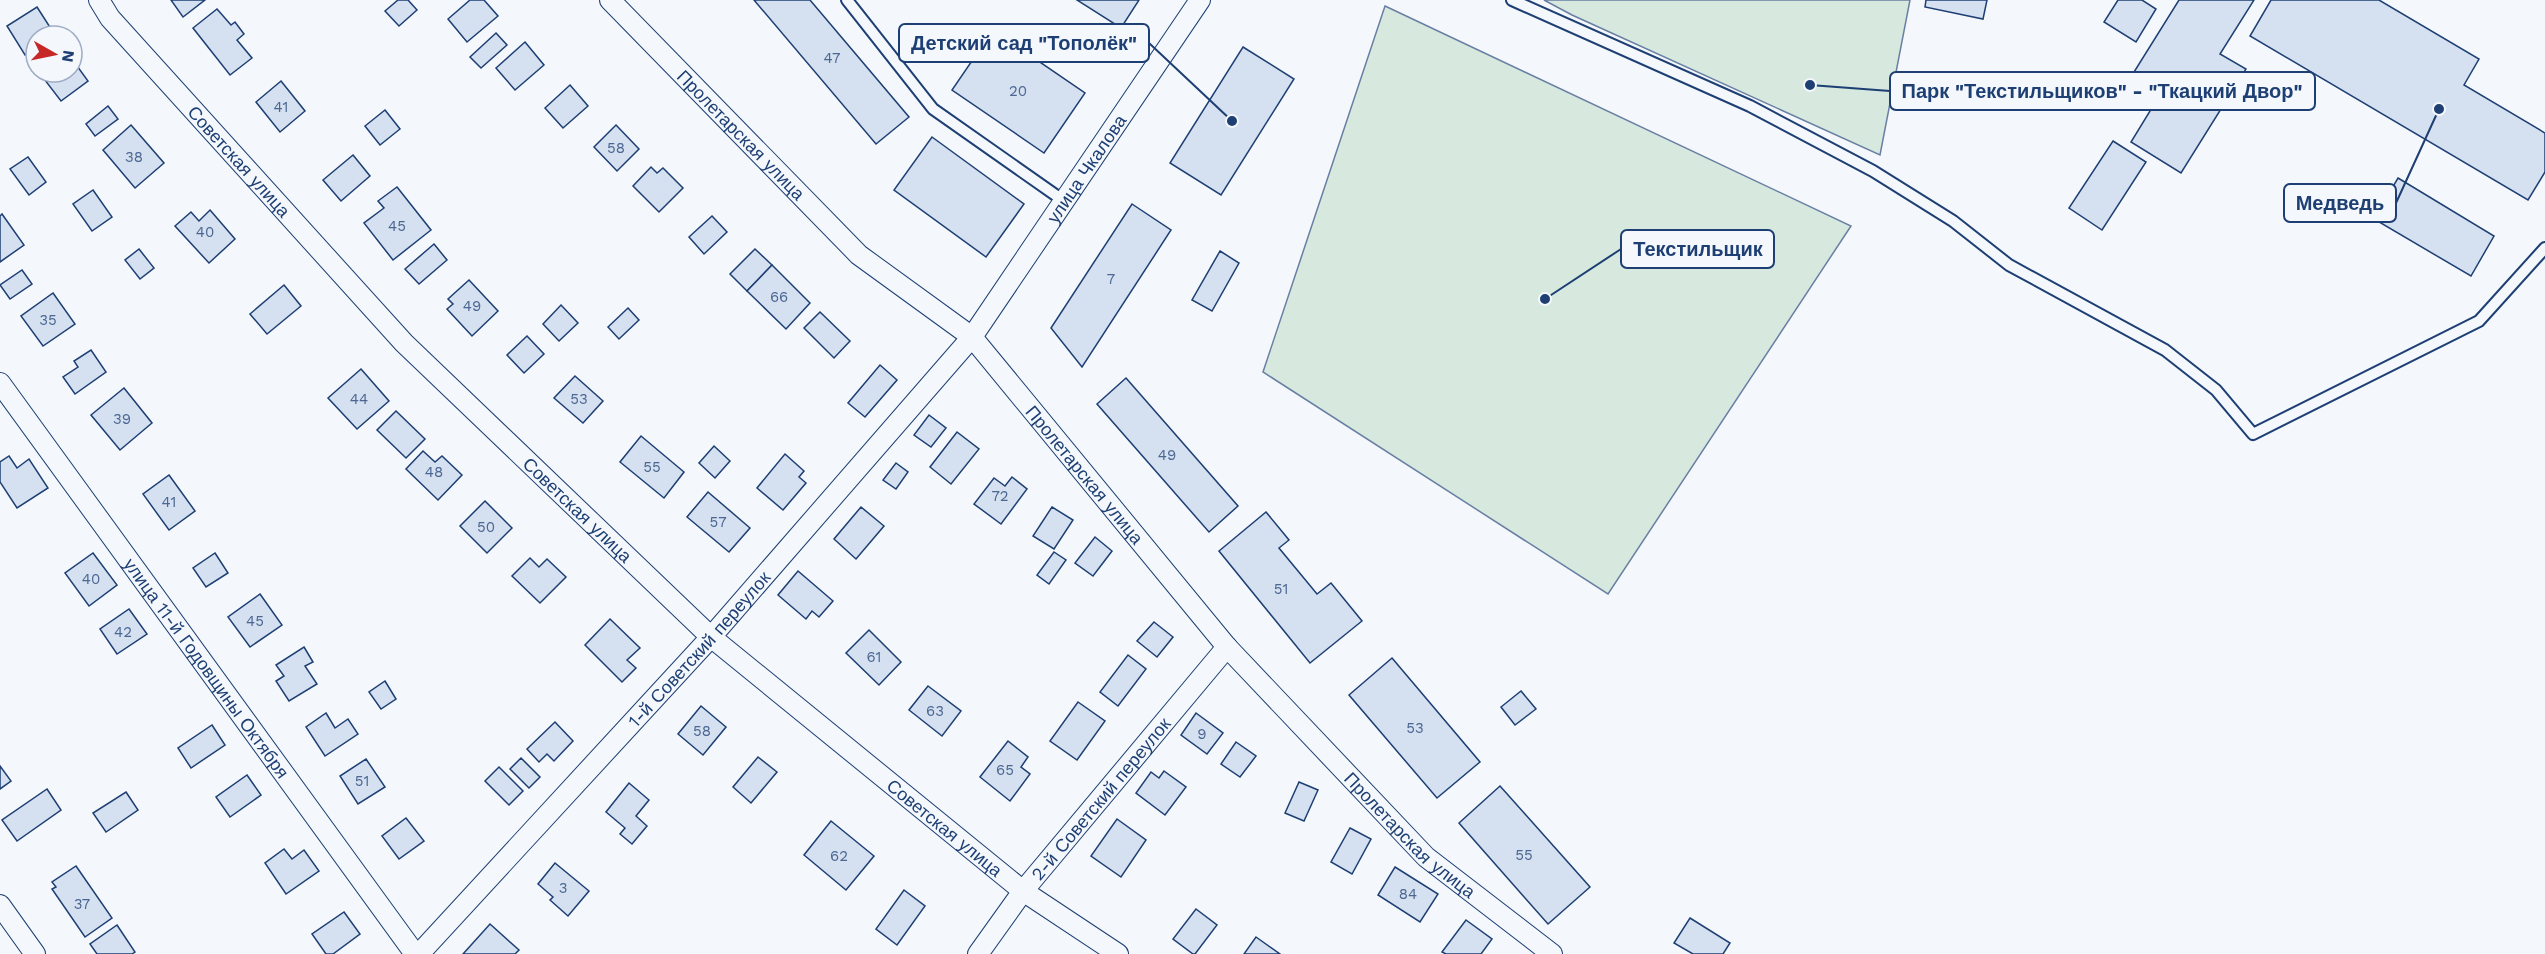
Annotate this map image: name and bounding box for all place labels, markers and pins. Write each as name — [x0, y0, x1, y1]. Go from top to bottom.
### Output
callout: Детский сад "Тополёк" — [899, 24, 1149, 62]
callout: Парк "Текстильщиков" - "Ткацкий Двор" — [1890, 72, 2315, 110]
callout: Медведь — [2284, 184, 2396, 222]
callout: Текстильщик — [1621, 230, 1774, 268]

